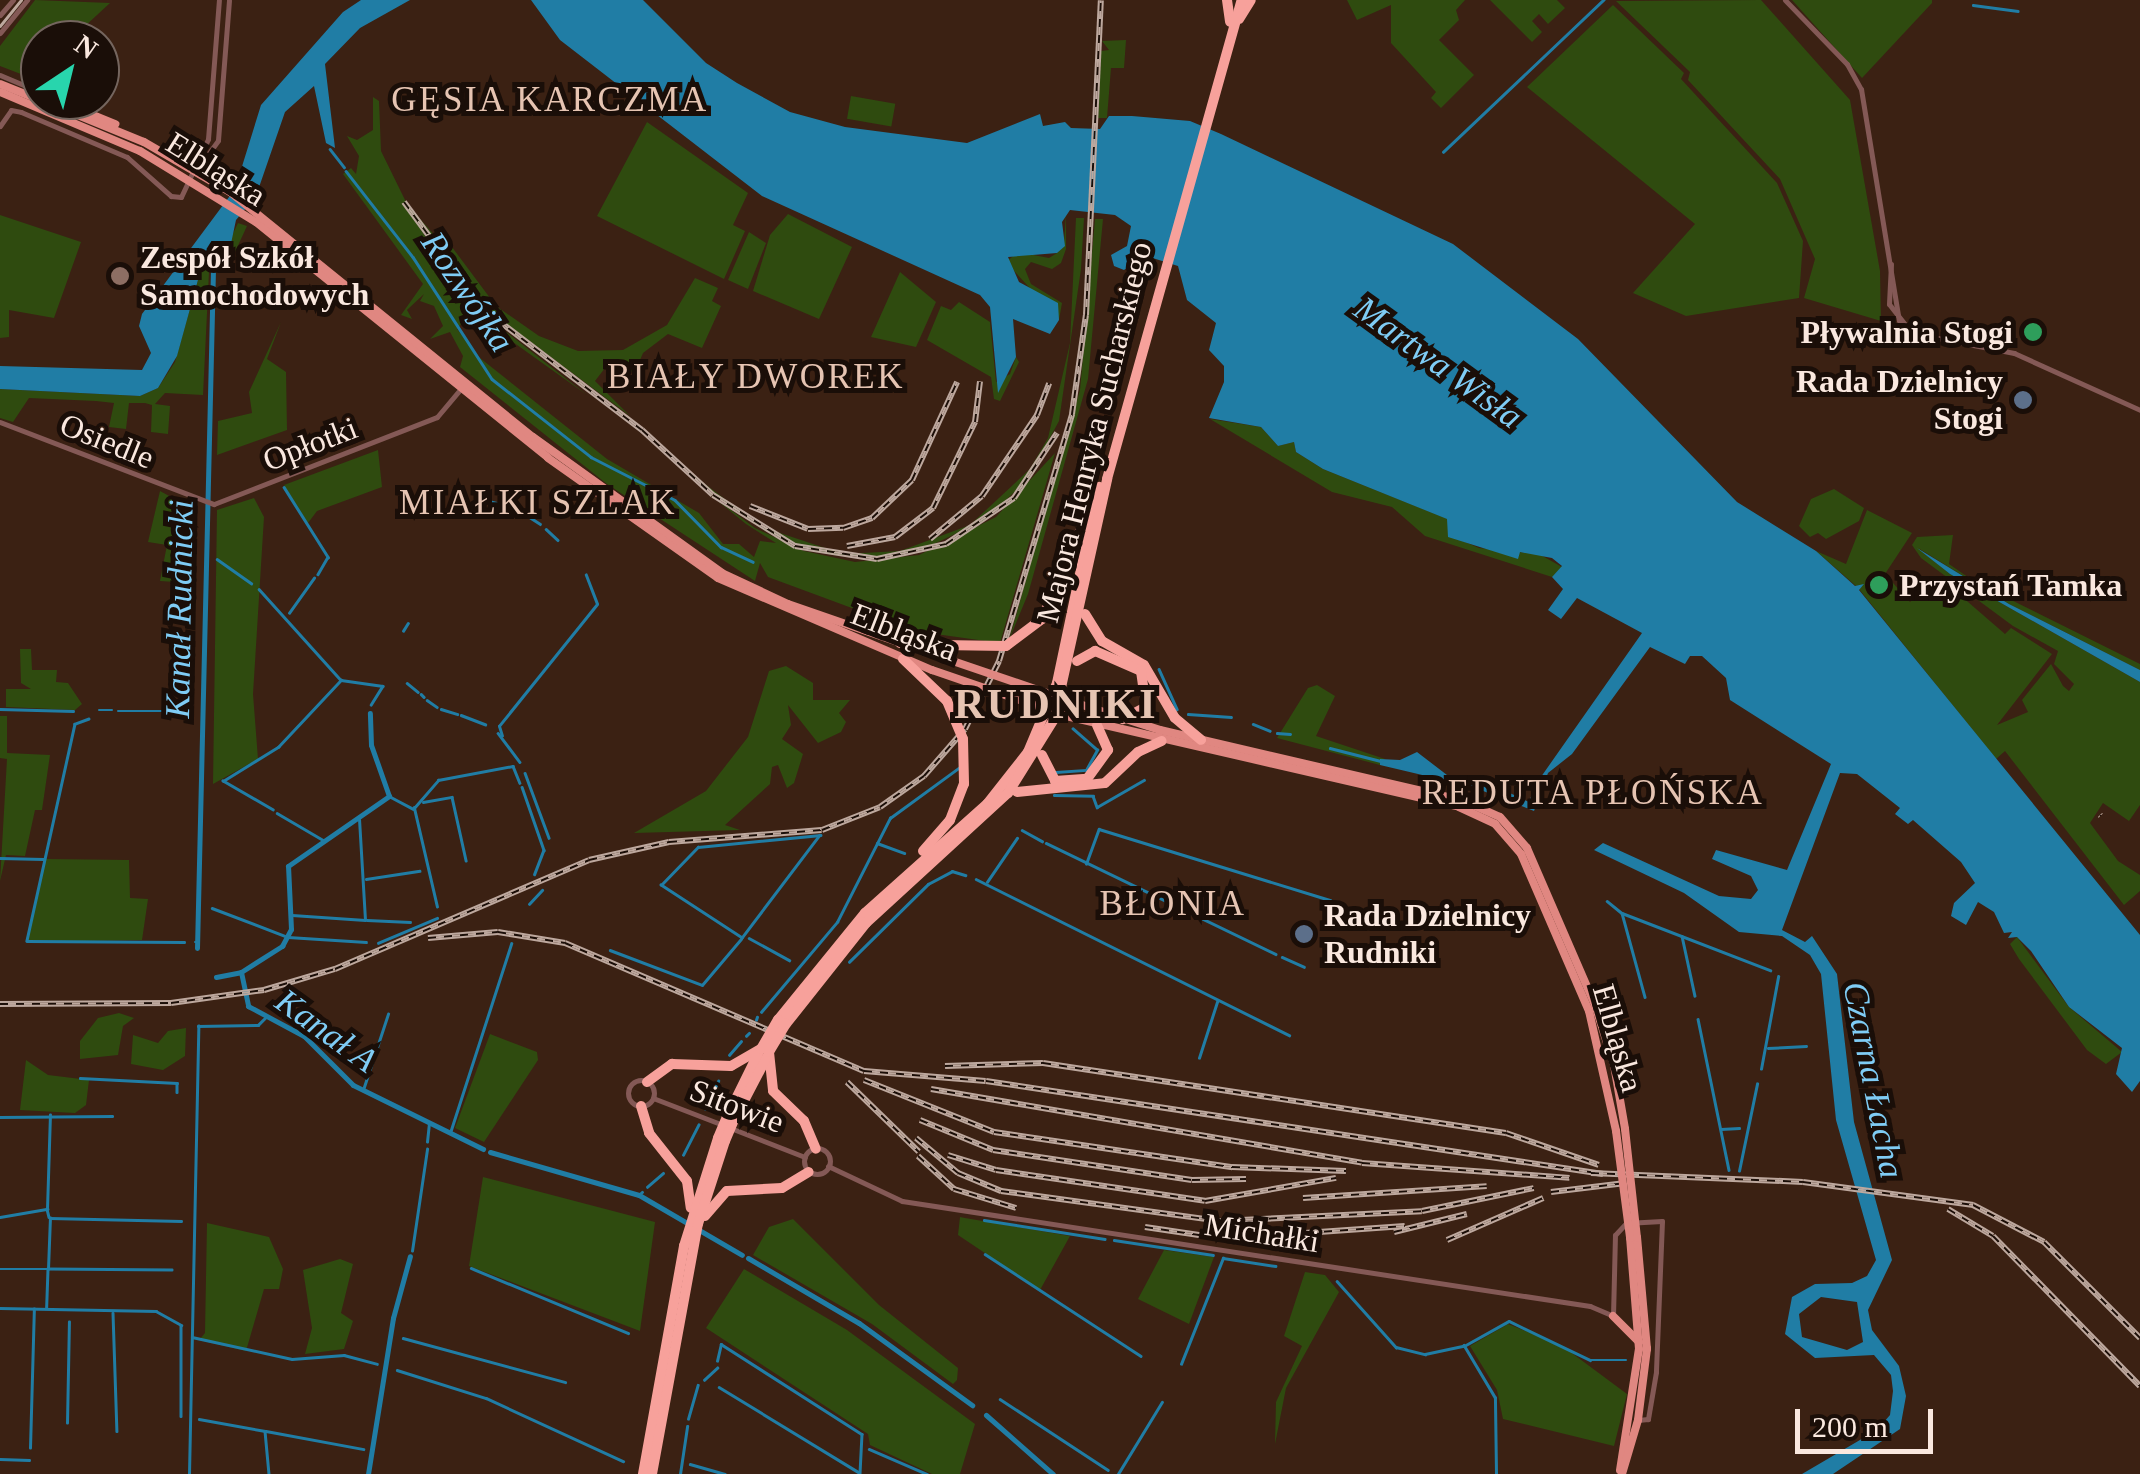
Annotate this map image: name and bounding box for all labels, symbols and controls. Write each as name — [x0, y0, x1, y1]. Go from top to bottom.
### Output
north arrow — [20, 20, 120, 120]
text: N — [69, 28, 104, 65]
district label: GĘSIA KARCZMA — [390, 79, 710, 121]
street label: Elbląska — [159, 124, 273, 214]
water label: Rozwójka — [412, 224, 522, 360]
street label: Majora Henryka Sucharskiego — [1028, 238, 1160, 626]
place label: Zespół Szkół Samochodowych — [140, 239, 369, 314]
marker: Zespół Szkół Samochodowych — [109, 265, 131, 287]
water label: Martwa Wisła — [1346, 288, 1530, 438]
place label: Pływalnia Stogi — [1801, 313, 2013, 351]
marker: Pływalnia Stogi — [2022, 321, 2044, 343]
district label: BIAŁY DWOREK — [606, 356, 906, 398]
place label: Rada Dzielnicy Stogi — [1796, 363, 2003, 438]
marker: Rada Dzielnicy Stogi — [2012, 389, 2034, 411]
street label: Osiedle — [54, 405, 160, 477]
street label: Opłotki — [257, 409, 363, 479]
district label: MIAŁKI SZLAK — [399, 482, 677, 524]
water label: Kanał Rudnicki — [157, 499, 203, 719]
place label: Przystań Tamka — [1899, 566, 2123, 604]
marker: Przystań Tamka — [1868, 574, 1890, 596]
street label: Elbląska — [846, 594, 962, 670]
district label: RUDNIKI — [954, 679, 1158, 729]
district label: REDUTA PŁOŃSKA — [1421, 772, 1765, 814]
district label: BŁONIA — [1099, 883, 1247, 925]
place label: Rada Dzielnicy Rudniki — [1324, 897, 1531, 972]
marker: Rada Dzielnicy Rudniki — [1293, 923, 1315, 945]
water label: Czarna Łacha — [1833, 978, 1913, 1182]
water label: Kanał A — [267, 980, 385, 1082]
street label: Elbląska — [1584, 980, 1652, 1096]
street label: Sitowie — [684, 1071, 790, 1141]
street label: Michałki — [1202, 1205, 1322, 1261]
scale bar — [1800, 1389, 1938, 1451]
text: 200 m — [1812, 1410, 1888, 1443]

